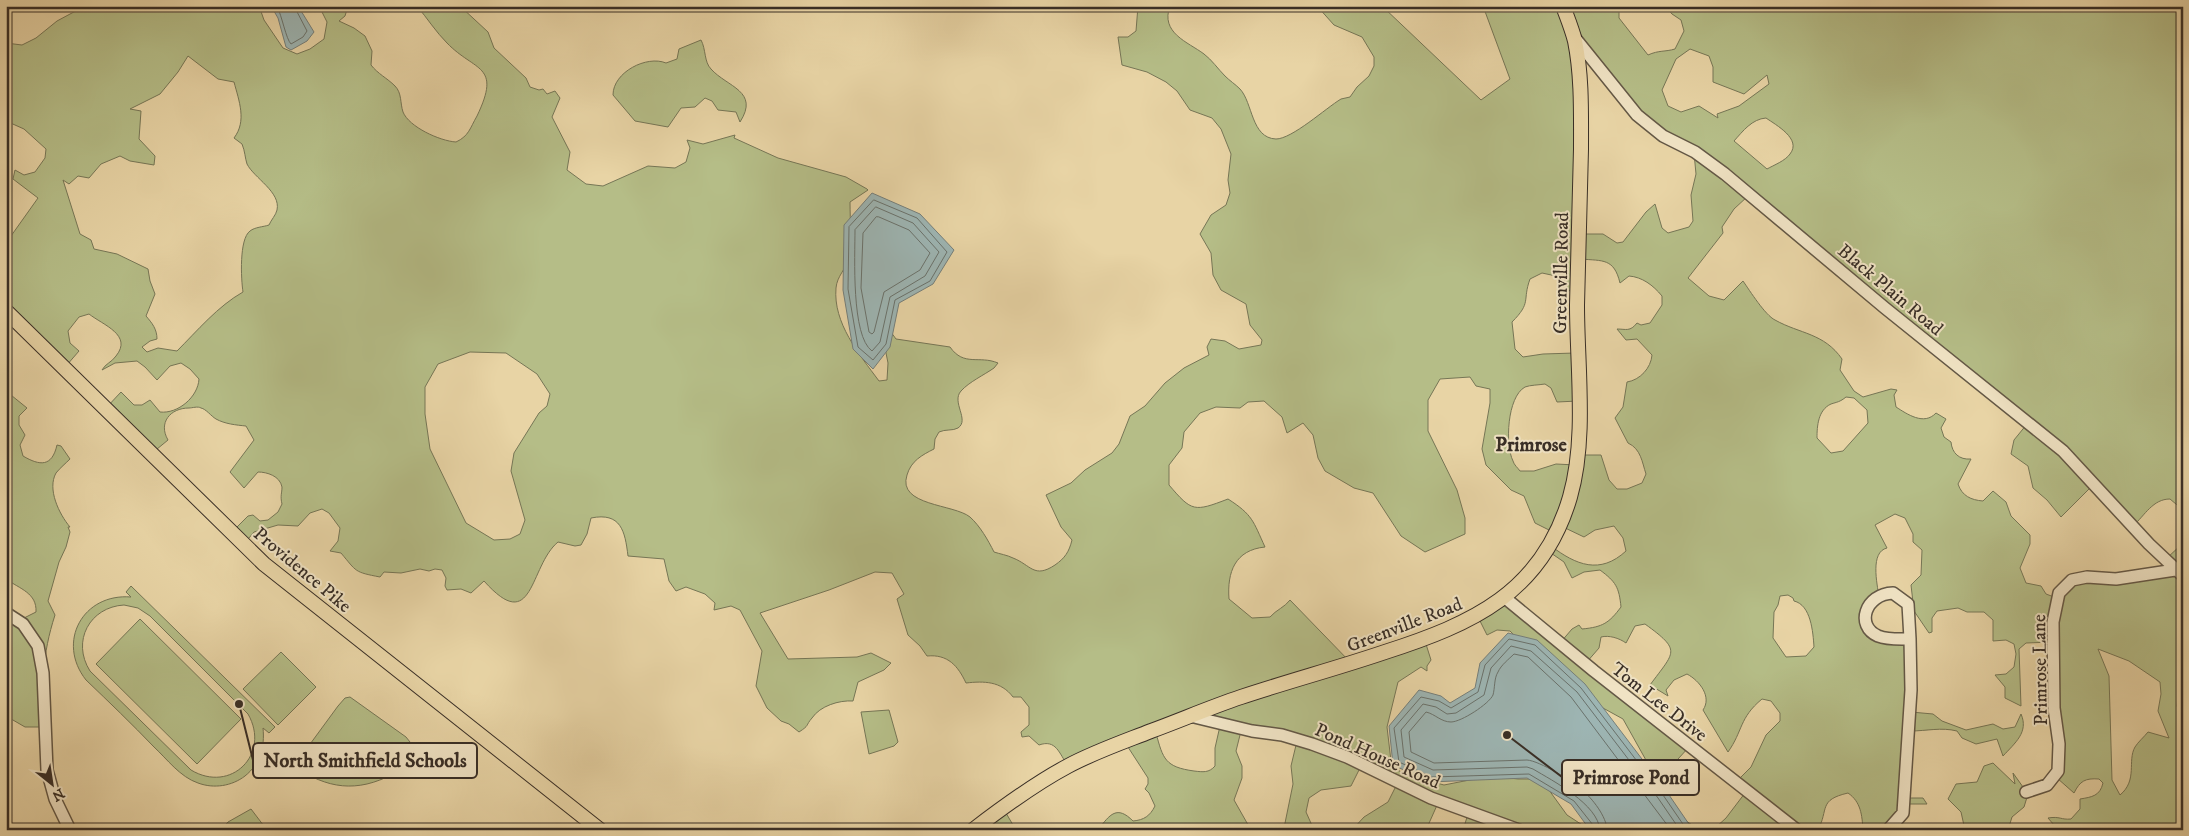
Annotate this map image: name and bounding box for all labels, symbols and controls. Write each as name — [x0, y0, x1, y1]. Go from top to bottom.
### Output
street label: Greenville Road — [1549, 211, 1574, 334]
street label: Black Plain Road — [1833, 239, 1948, 341]
district label: Primrose — [1495, 433, 1567, 458]
street label: Providence Pike — [248, 522, 356, 618]
street label: Greenville Road — [1344, 593, 1466, 658]
street label: Primrose Lane — [2028, 614, 2053, 726]
street label: Tom Lee Drive — [1606, 657, 1712, 747]
street label: Pond House Road — [1311, 718, 1444, 795]
callout: North Smithfield Schools — [253, 743, 477, 778]
text: North Smithfield Schools — [263, 749, 467, 774]
north arrow — [28, 758, 78, 808]
callout: Primrose Pond — [1562, 760, 1699, 795]
text: Primrose Pond — [1573, 766, 1691, 791]
text: N — [48, 784, 67, 805]

